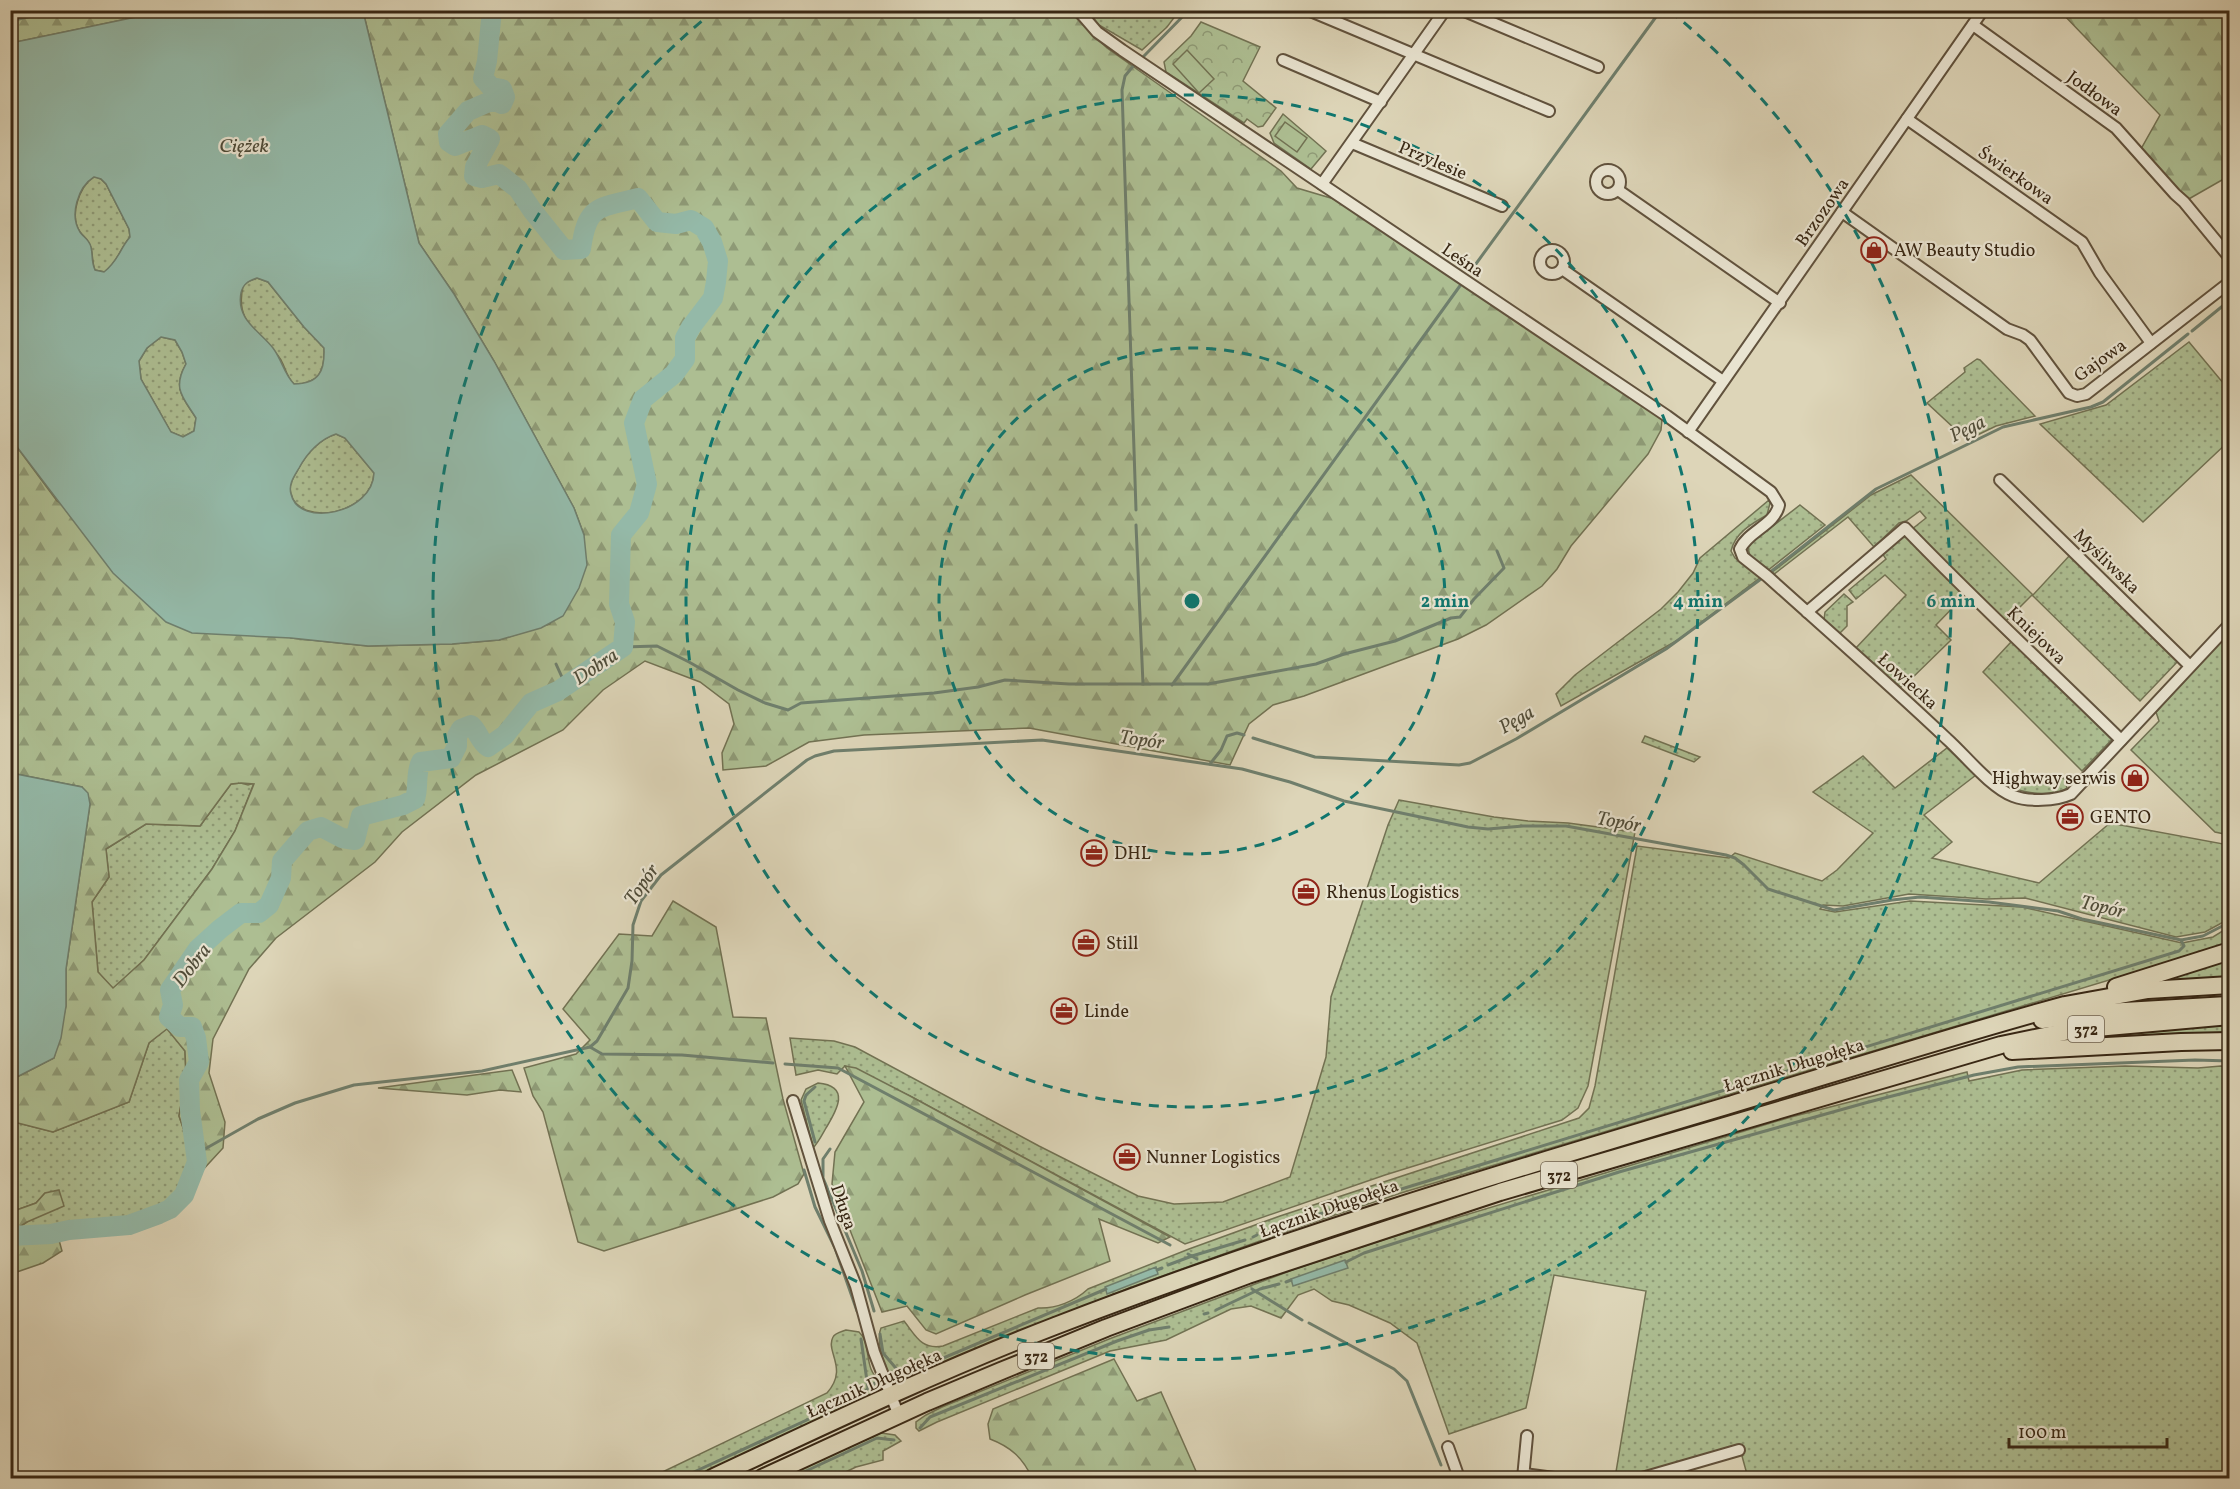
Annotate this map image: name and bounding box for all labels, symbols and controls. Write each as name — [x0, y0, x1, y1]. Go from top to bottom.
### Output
street label: Jodłowa — [2061, 65, 2127, 123]
water label: Ciężek — [219, 133, 269, 161]
street label: Przylesie — [1394, 136, 1471, 187]
street label: Świerkowa — [1972, 141, 2058, 211]
street label: Brzozowa — [1790, 173, 1856, 252]
shop icon: AW Beauty Studio — [1859, 235, 1889, 265]
street label: Leśna — [1436, 238, 1488, 284]
place label: AW Beauty Studio — [1894, 239, 2035, 264]
street label: Gajowa — [2069, 334, 2132, 389]
water label: Pęga — [1945, 409, 1991, 450]
street label: Myśliwska — [2067, 524, 2145, 600]
text: 2 min — [1421, 590, 1469, 615]
text: 4 min — [1673, 590, 1723, 615]
text: 6 min — [1926, 590, 1976, 615]
centre of rings — [1182, 591, 1202, 611]
street label: Kniejowa — [2001, 601, 2071, 671]
water label: Dobra — [568, 642, 624, 693]
street label: Łowiecka — [1871, 648, 1943, 716]
water label: Pęga — [1494, 699, 1540, 742]
water label: Topór — [1118, 724, 1166, 758]
shop icon: Highway serwis — [2120, 763, 2150, 793]
place label: Highway serwis — [1992, 767, 2116, 792]
office icon: GENTO — [2055, 802, 2085, 832]
water label: Topór — [1594, 805, 1644, 841]
place label: GENTO — [2090, 806, 2151, 831]
office icon: DHL — [1079, 838, 1109, 868]
place label: DHL — [1114, 842, 1151, 867]
water label: Topór — [618, 858, 667, 912]
office icon: Rhenus Logistics — [1291, 877, 1321, 907]
place label: Rhenus Logistics — [1326, 881, 1459, 906]
water label: Topór — [2078, 889, 2128, 927]
office icon: Still — [1071, 928, 1101, 958]
place label: Still — [1106, 932, 1138, 957]
water label: Dobra — [166, 938, 219, 994]
office icon: Linde — [1049, 996, 1079, 1026]
place label: Linde — [1084, 1000, 1129, 1025]
road number: 372 — [2068, 1016, 2104, 1042]
street label: Łącznik Długołęka — [1721, 1033, 1868, 1100]
office icon: Nunner Logistics — [1112, 1142, 1142, 1172]
place label: Nunner Logistics — [1146, 1146, 1280, 1171]
road number: 372 — [1541, 1162, 1577, 1188]
street label: Łącznik Długołęka — [1257, 1174, 1402, 1245]
street label: Długa — [823, 1181, 862, 1234]
street label: Łącznik Długołęka — [803, 1343, 946, 1425]
road number: 372 — [1018, 1343, 1054, 1369]
scale bar — [2009, 1411, 2166, 1449]
text: 100 m — [2018, 1421, 2067, 1446]

